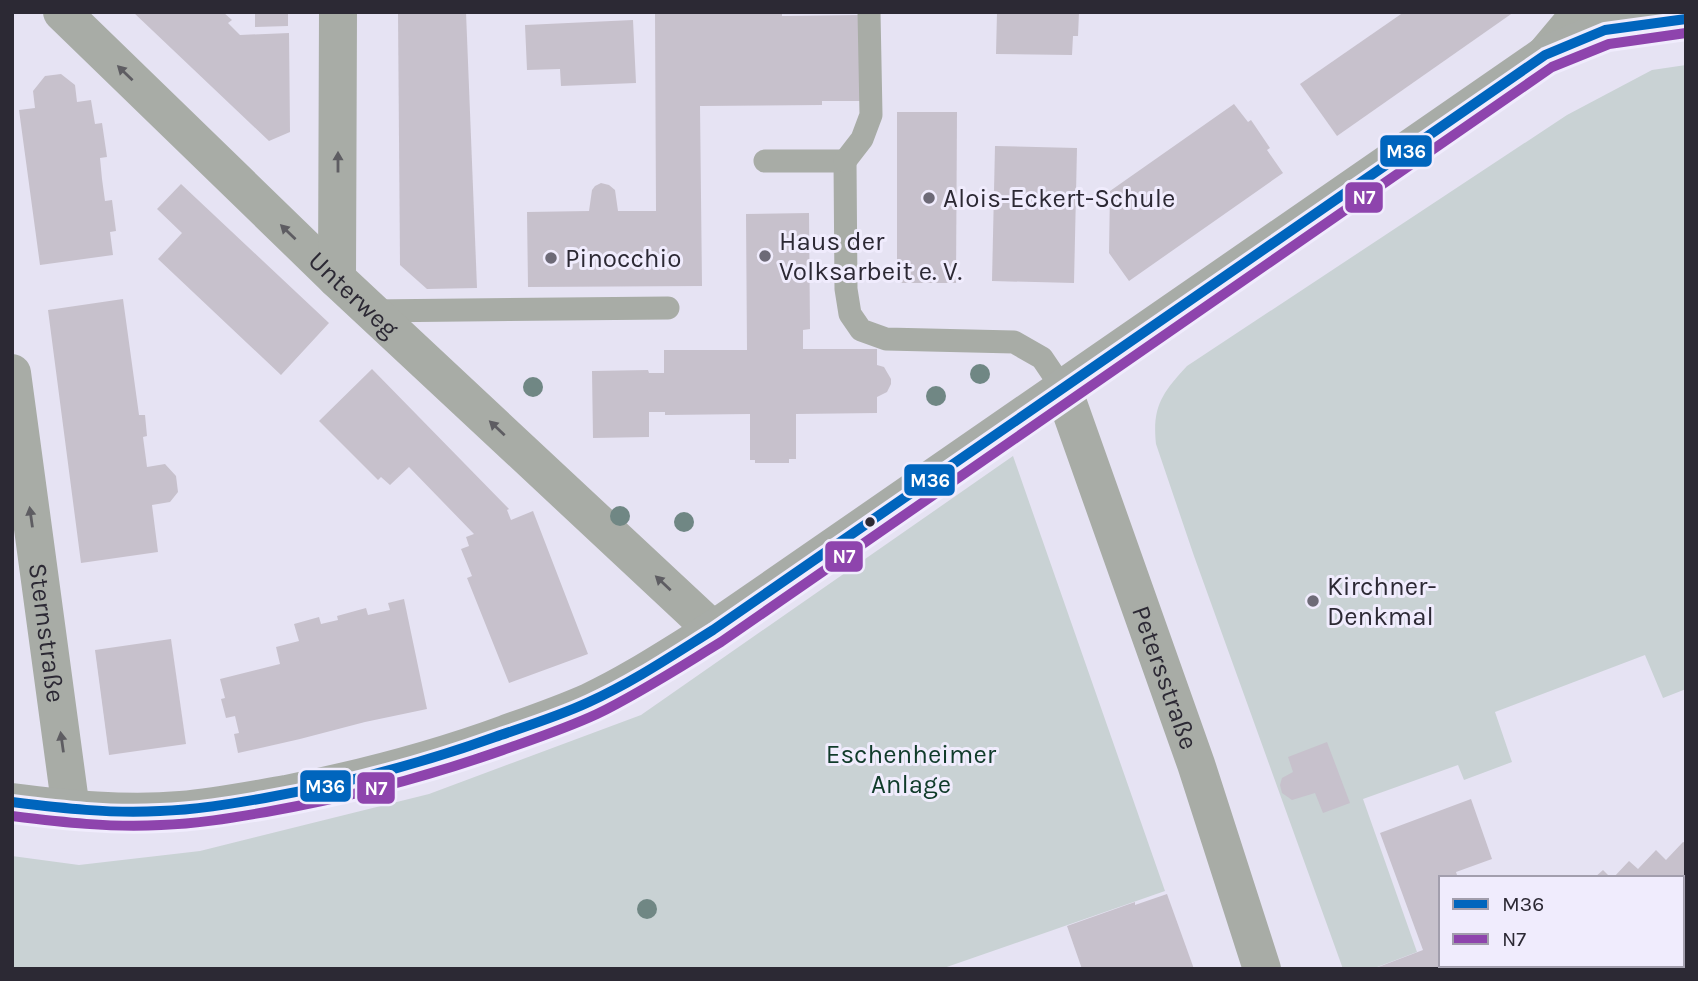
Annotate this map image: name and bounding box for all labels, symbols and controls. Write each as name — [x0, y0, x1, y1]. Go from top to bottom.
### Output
one-way arrow — [117, 66, 134, 82]
line badge: M36 — [1379, 134, 1433, 168]
text: M36 — [1386, 141, 1426, 163]
one-way arrow — [332, 151, 344, 173]
line badge: N7 — [1344, 181, 1384, 214]
place label: Alois-Eckert-Schule — [943, 183, 1175, 214]
text: N7 — [1352, 187, 1376, 209]
marker: Alois-Eckert-Schule — [921, 190, 937, 206]
one-way arrow — [280, 223, 297, 240]
place label: Haus der Volksarbeit e. V. — [779, 226, 962, 287]
place label: Pinocchio — [565, 243, 682, 274]
street label: Unterweg — [302, 245, 405, 344]
marker: Haus der Volksarbeit e. V. — [757, 248, 773, 264]
marker: Pinocchio — [543, 250, 559, 266]
one-way arrow — [488, 420, 506, 436]
line badge: M36 — [903, 463, 956, 497]
text: M36 — [910, 470, 950, 492]
one-way arrow — [26, 505, 37, 527]
unlabelled marker — [863, 515, 877, 529]
line badge: N7 — [824, 540, 864, 573]
text: N7 — [832, 546, 856, 568]
street label: Sternstraße — [22, 561, 72, 704]
place label: Kirchner- Denkmal — [1327, 571, 1437, 632]
one-way arrow — [655, 576, 672, 592]
marker: Kirchner- Denkmal — [1305, 593, 1321, 609]
street label: Petersstraße — [1126, 601, 1205, 753]
one-way arrow — [56, 731, 67, 753]
park label: Eschenheimer Anlage — [826, 739, 997, 800]
line badge: M36 — [299, 769, 352, 803]
line badge: N7 — [356, 771, 396, 805]
text: M36 — [305, 776, 345, 798]
text: N7 — [364, 778, 388, 800]
legend — [1439, 876, 1684, 967]
text: M36 — [1502, 892, 1544, 916]
text: N7 — [1502, 927, 1526, 951]

